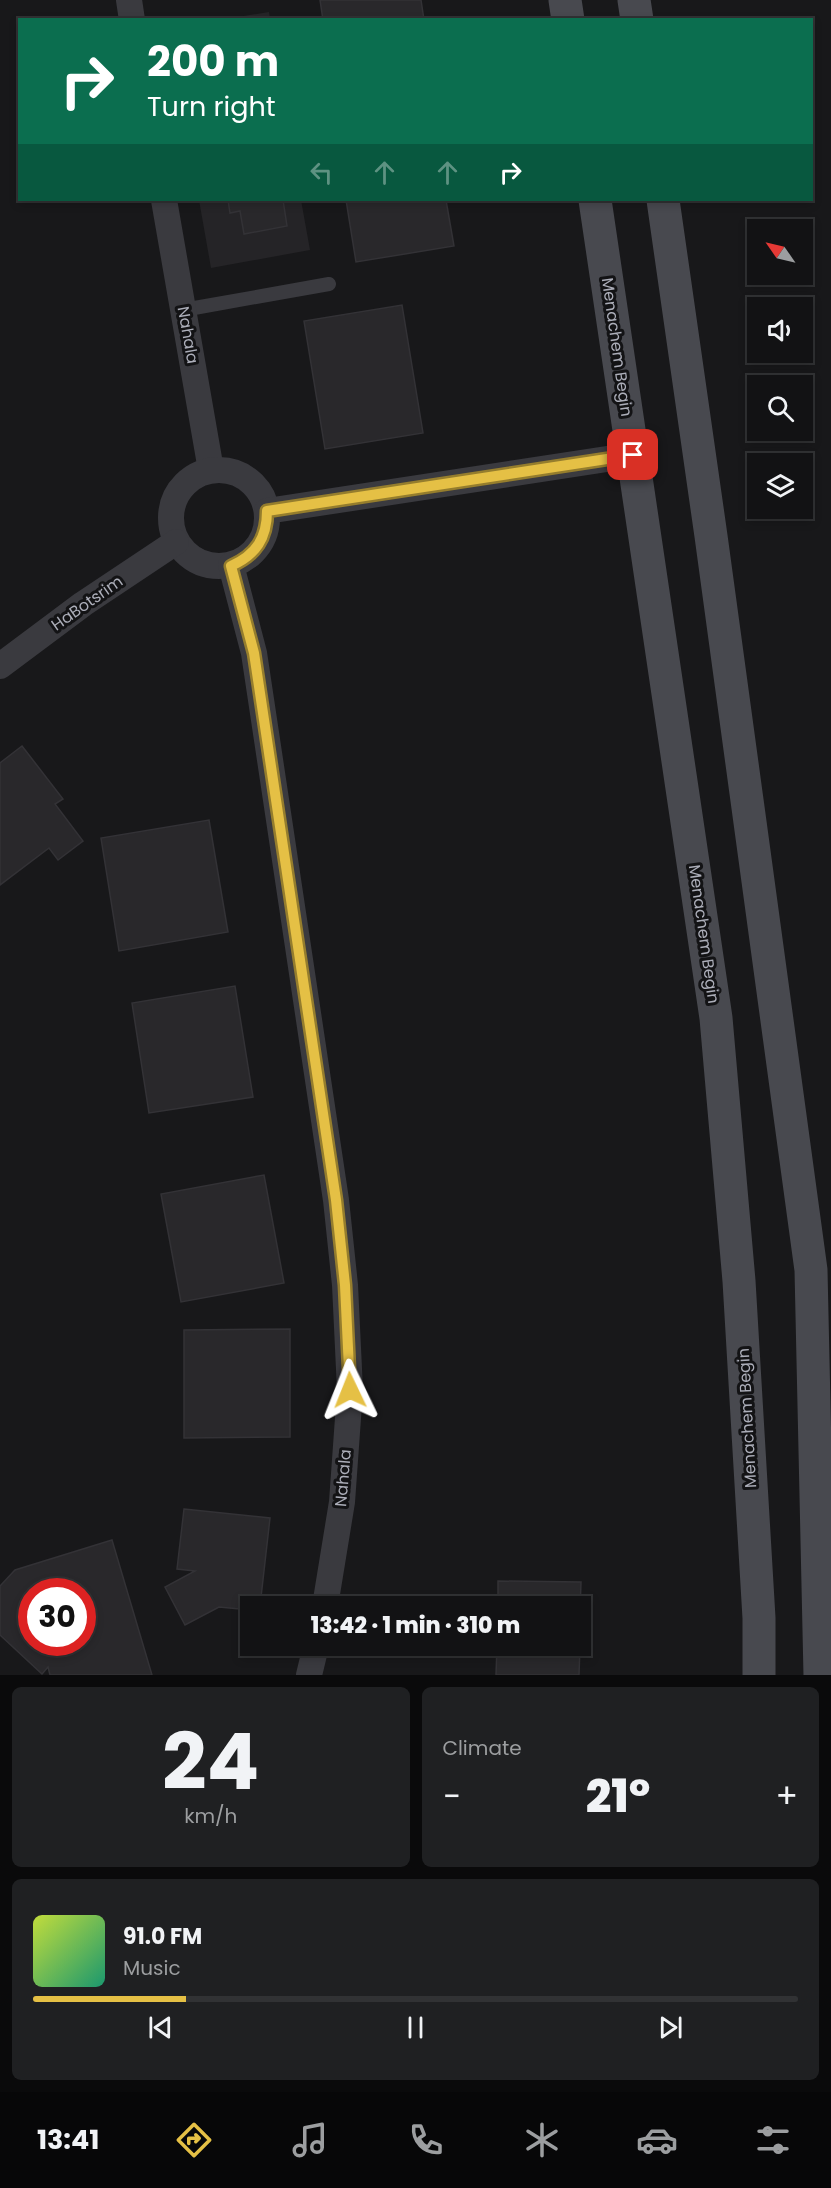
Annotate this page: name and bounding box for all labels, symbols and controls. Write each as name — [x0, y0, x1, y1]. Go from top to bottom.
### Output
text: 200 m — [147, 32, 279, 91]
icon: right — [48, 42, 126, 120]
text: Turn right — [147, 88, 276, 125]
icon: left — [305, 156, 338, 189]
icon: ahead — [368, 156, 401, 189]
icon: ahead — [431, 156, 464, 189]
icon: right — [494, 156, 527, 189]
north arrow — [747, 219, 813, 285]
map controls — [747, 219, 813, 519]
street label: Menachem Begin — [596, 276, 638, 418]
button: sound — [747, 297, 813, 363]
street label: Nahala — [172, 305, 204, 365]
button: search — [747, 375, 813, 441]
pin — [607, 429, 658, 480]
icon: arrive — [616, 438, 649, 471]
button: layers — [747, 453, 813, 519]
street label: HaBotsrim — [47, 570, 127, 636]
street label: Menachem Begin — [683, 863, 725, 1005]
street label: Menachem Begin — [732, 1347, 762, 1489]
position arrow — [318, 1358, 382, 1422]
street label: Nahala — [329, 1448, 357, 1508]
speed limit sign: 30 — [18, 1578, 96, 1656]
text: 13:42 · 1 min · 310 m — [311, 1610, 520, 1641]
text: 24 — [162, 1707, 259, 1816]
text: Climate — [443, 1734, 522, 1762]
text: 21° — [586, 1765, 650, 1828]
text: − — [443, 1773, 461, 1820]
text: + — [775, 1773, 798, 1820]
text: km/h — [184, 1802, 237, 1830]
text: 91.0 FM — [123, 1921, 202, 1952]
text: Music — [123, 1954, 181, 1982]
icon: previous — [144, 2011, 177, 2044]
icon: pause — [399, 2011, 432, 2044]
icon: next — [654, 2011, 687, 2044]
icon: directions — [173, 2119, 215, 2161]
icon: music — [289, 2119, 331, 2161]
icon: phone — [405, 2119, 447, 2161]
icon: climate — [521, 2119, 563, 2161]
icon: car — [636, 2119, 678, 2161]
icon: filters — [752, 2119, 794, 2161]
text: 13:41 — [37, 2121, 99, 2158]

